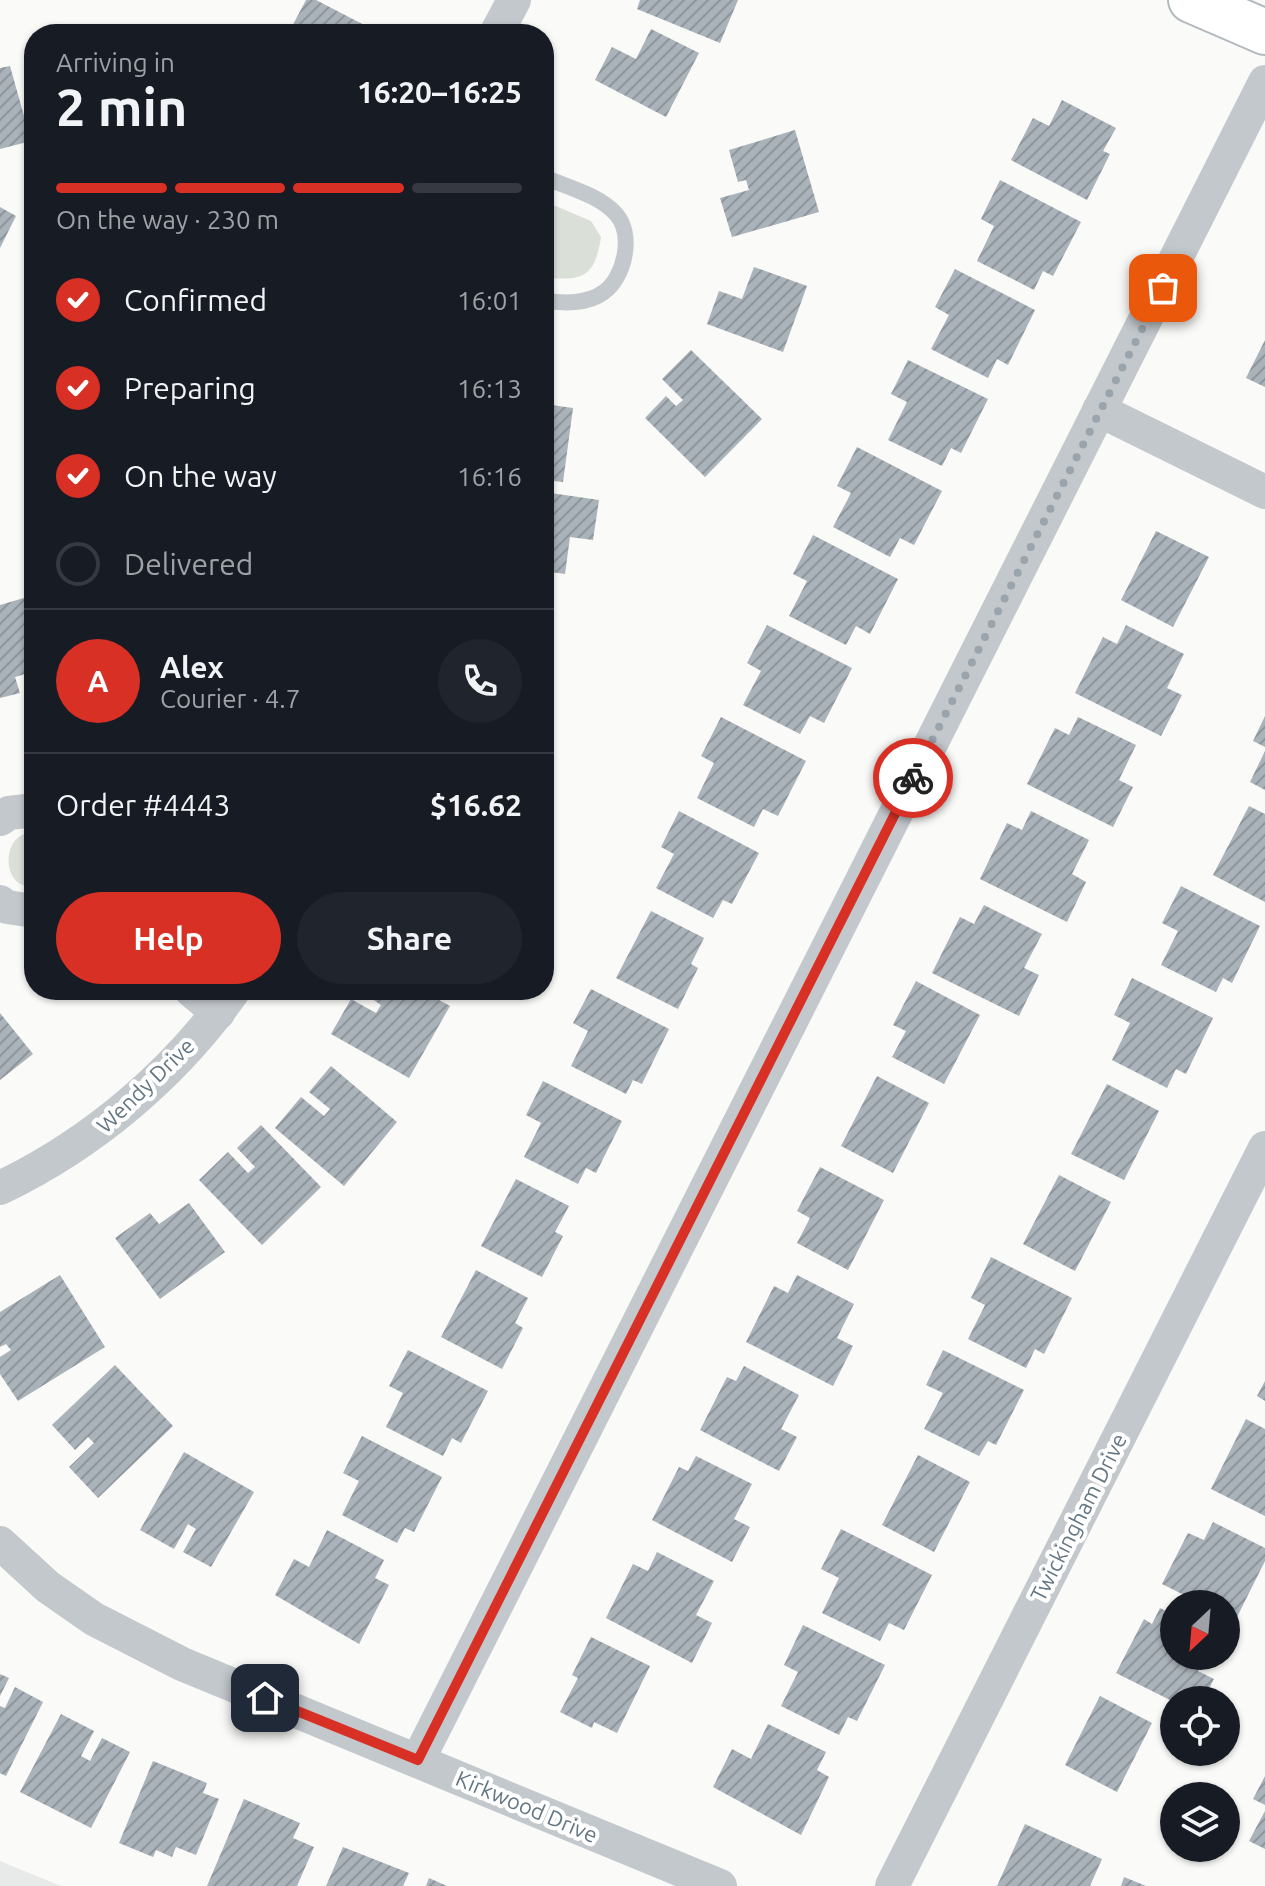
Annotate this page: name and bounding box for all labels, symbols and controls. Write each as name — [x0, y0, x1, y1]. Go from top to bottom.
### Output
text: Arriving in — [56, 48, 175, 77]
text: 16:20–16:25 — [357, 75, 522, 109]
text: 2 min — [56, 78, 187, 136]
text: On the way · 230 m — [56, 205, 279, 234]
pin — [1129, 254, 1197, 322]
icon: bag — [1141, 266, 1185, 310]
icon: check — [56, 278, 100, 322]
text: Confirmed — [124, 283, 267, 317]
text: 16:01 — [457, 286, 522, 315]
icon: check — [56, 366, 100, 410]
text: Preparing — [124, 371, 256, 405]
text: 16:13 — [457, 374, 522, 403]
icon: check — [56, 454, 100, 498]
text: On the way — [124, 459, 277, 493]
text: 16:16 — [457, 462, 522, 491]
text: Delivered — [124, 547, 253, 581]
button: phone — [438, 639, 522, 723]
text: Alex — [160, 650, 224, 684]
text: A — [87, 664, 109, 698]
text: Courier · 4.7 — [160, 684, 300, 713]
courier — [873, 738, 953, 818]
icon: bike — [891, 756, 935, 800]
text: Order #4443 — [56, 788, 230, 822]
text: $16.62 — [430, 788, 522, 822]
button: Help — [56, 892, 281, 984]
button: Share — [297, 892, 522, 984]
street label: Wendy Drive — [91, 1033, 199, 1137]
street label: Twickingham Drive — [1025, 1429, 1131, 1605]
north arrow — [1160, 1590, 1240, 1670]
map controls — [1160, 1590, 1240, 1862]
pin — [231, 1664, 299, 1732]
icon: home — [243, 1676, 287, 1720]
button: locate — [1160, 1686, 1240, 1766]
street label: Kirkwood Drive — [452, 1765, 602, 1847]
button: layers — [1160, 1782, 1240, 1862]

